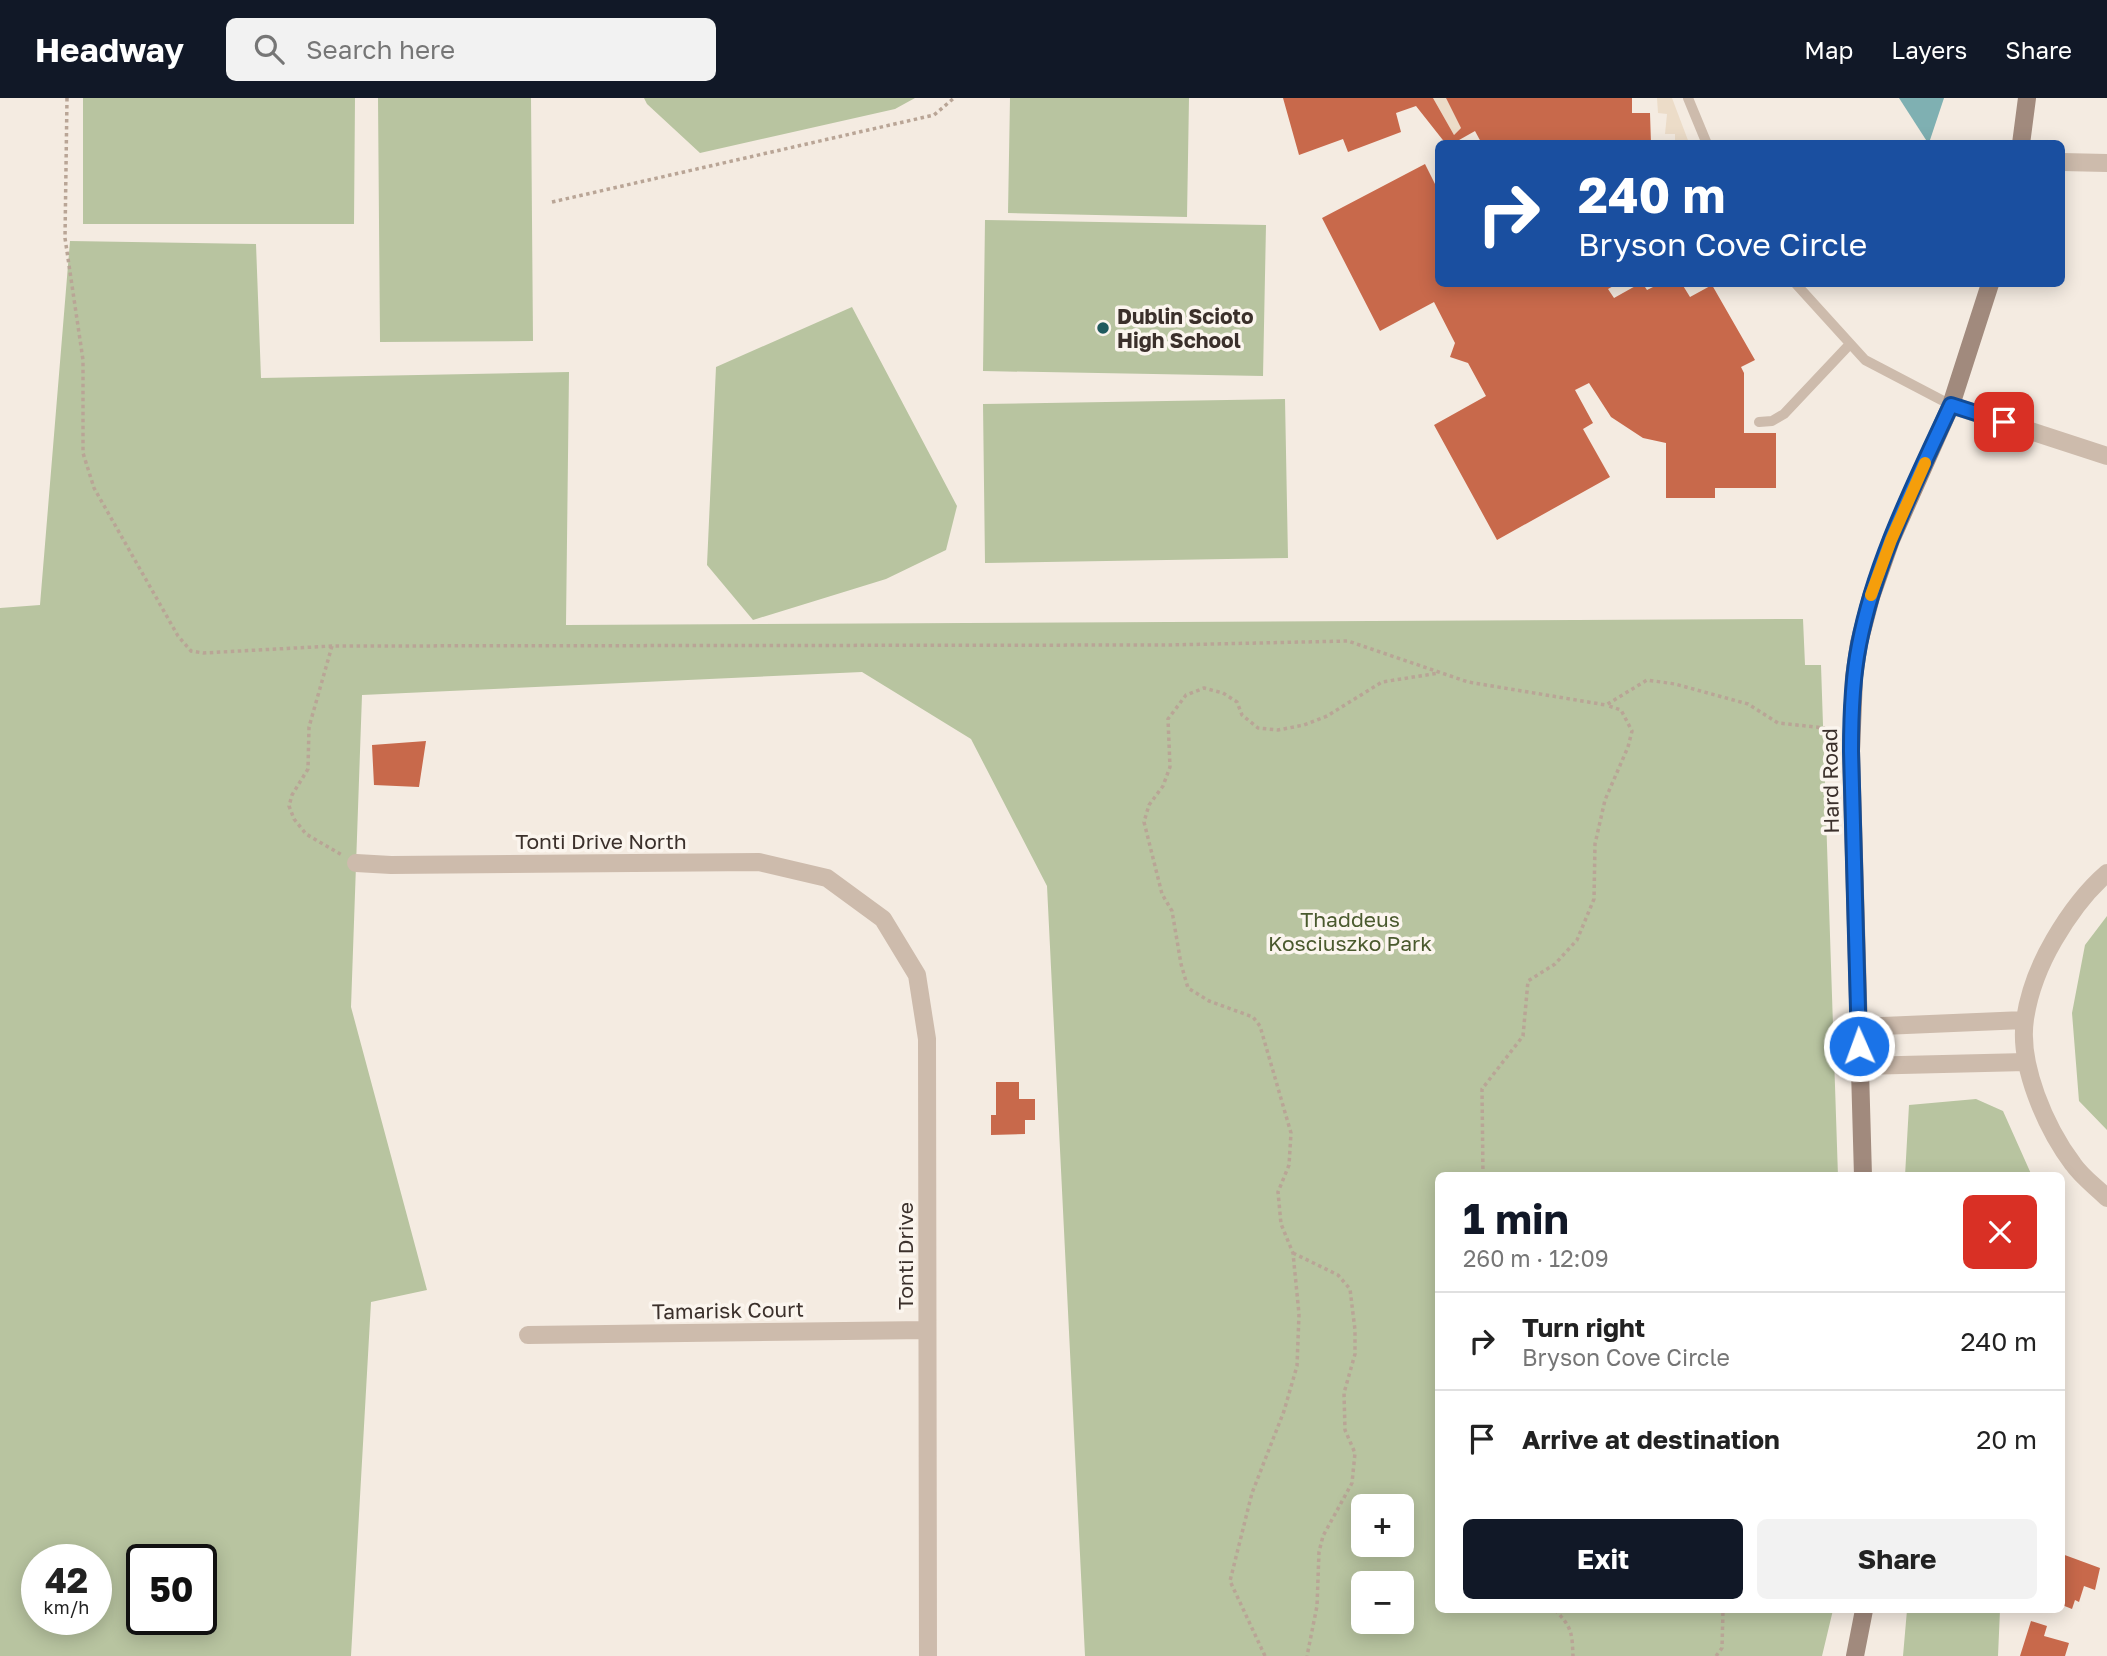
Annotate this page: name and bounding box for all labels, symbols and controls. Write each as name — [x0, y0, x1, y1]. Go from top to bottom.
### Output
search box — [226, 18, 716, 81]
text: Headway — [35, 30, 184, 69]
icon: search — [250, 30, 288, 68]
text: Search here — [306, 34, 455, 65]
text: Map — [1804, 35, 1853, 64]
text: Layers — [1891, 35, 1967, 64]
text: Share — [2005, 35, 2072, 64]
text: 240 m — [1578, 165, 1726, 224]
icon: right — [1463, 168, 1554, 259]
text: Bryson Cove Circle — [1578, 225, 1867, 263]
place label: Dublin Scioto High School — [1117, 303, 1254, 353]
marker: Dublin Scioto High School — [1095, 320, 1111, 336]
pin — [1974, 392, 2034, 452]
icon: arrive — [1985, 403, 2023, 441]
street label: Hard Road — [1816, 728, 1844, 834]
street label: Tonti Drive North — [515, 828, 687, 854]
park label: Thaddeus Kosciuszko Park — [1268, 906, 1432, 956]
position arrow — [1822, 1009, 1896, 1083]
text: 1 min — [1463, 1193, 1569, 1243]
button: close — [1963, 1195, 2037, 1269]
street label: Tonti Drive — [892, 1202, 918, 1310]
text: 260 m · 12:09 — [1463, 1244, 1609, 1272]
street label: Tamarisk Court — [652, 1296, 804, 1324]
text: Turn right — [1522, 1312, 1645, 1343]
icon: right — [1463, 1322, 1501, 1360]
text: 240 m — [1960, 1326, 2037, 1357]
text: Bryson Cove Circle — [1522, 1343, 1730, 1371]
icon: arrive — [1463, 1420, 1501, 1458]
text: Arrive at destination — [1522, 1424, 1780, 1455]
text: 20 m — [1976, 1424, 2037, 1455]
map controls — [1351, 1494, 1414, 1634]
button: + — [1351, 1494, 1414, 1557]
button: Exit — [1463, 1519, 1743, 1599]
button: Share — [1757, 1519, 2037, 1599]
speed limit sign: 50 — [126, 1544, 217, 1635]
text: 42 — [45, 1559, 88, 1601]
button: − — [1351, 1571, 1414, 1634]
text: km/h — [44, 1596, 89, 1618]

